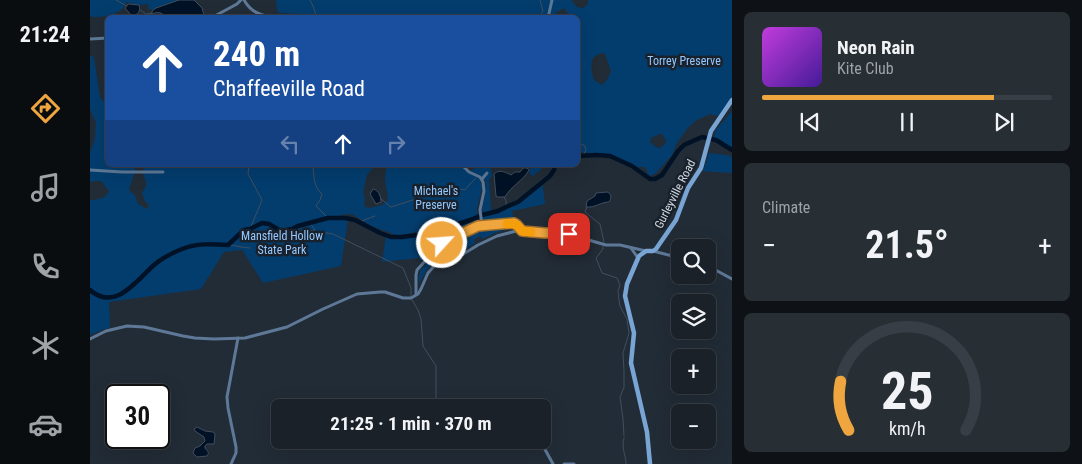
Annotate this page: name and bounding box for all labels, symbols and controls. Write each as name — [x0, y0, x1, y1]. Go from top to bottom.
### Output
text: 21:24 — [20, 22, 70, 47]
text: 240 m — [213, 34, 300, 75]
icon: ahead — [130, 35, 195, 100]
text: Neon Rain — [837, 36, 915, 59]
park label: Torrey Preserve — [647, 54, 721, 68]
text: Kite Club — [837, 59, 894, 78]
text: Chaffeeville Road — [213, 76, 365, 101]
icon: directions — [28, 91, 63, 126]
icon: previous — [796, 108, 824, 136]
icon: pause — [893, 108, 921, 136]
icon: next — [990, 108, 1018, 136]
icon: left — [276, 130, 304, 158]
icon: ahead — [329, 130, 357, 158]
icon: right — [382, 130, 410, 158]
street label: Gurleyville Road — [652, 157, 698, 231]
icon: music — [28, 170, 63, 205]
park label: Michael's Preserve — [414, 184, 458, 212]
text: Climate — [762, 198, 810, 217]
pin — [548, 213, 590, 255]
position arrow — [415, 216, 467, 268]
icon: arrive — [555, 220, 583, 248]
text: 21.5° — [865, 223, 949, 267]
park label: Mansfield Hollow State Park — [241, 229, 323, 257]
text: − — [762, 229, 776, 262]
text: + — [1038, 229, 1052, 262]
map controls — [671, 239, 716, 449]
button: search — [671, 239, 716, 284]
icon: phone — [28, 249, 63, 284]
button: layers — [671, 294, 716, 339]
icon: climate — [28, 328, 63, 363]
button: + — [671, 349, 716, 394]
text: 25 — [881, 361, 933, 422]
speed limit sign: 30 — [105, 384, 170, 449]
button: − — [671, 404, 716, 449]
icon: car — [28, 407, 63, 442]
text: 21:25 · 1 min · 370 m — [330, 412, 492, 435]
text: km/h — [889, 418, 925, 439]

